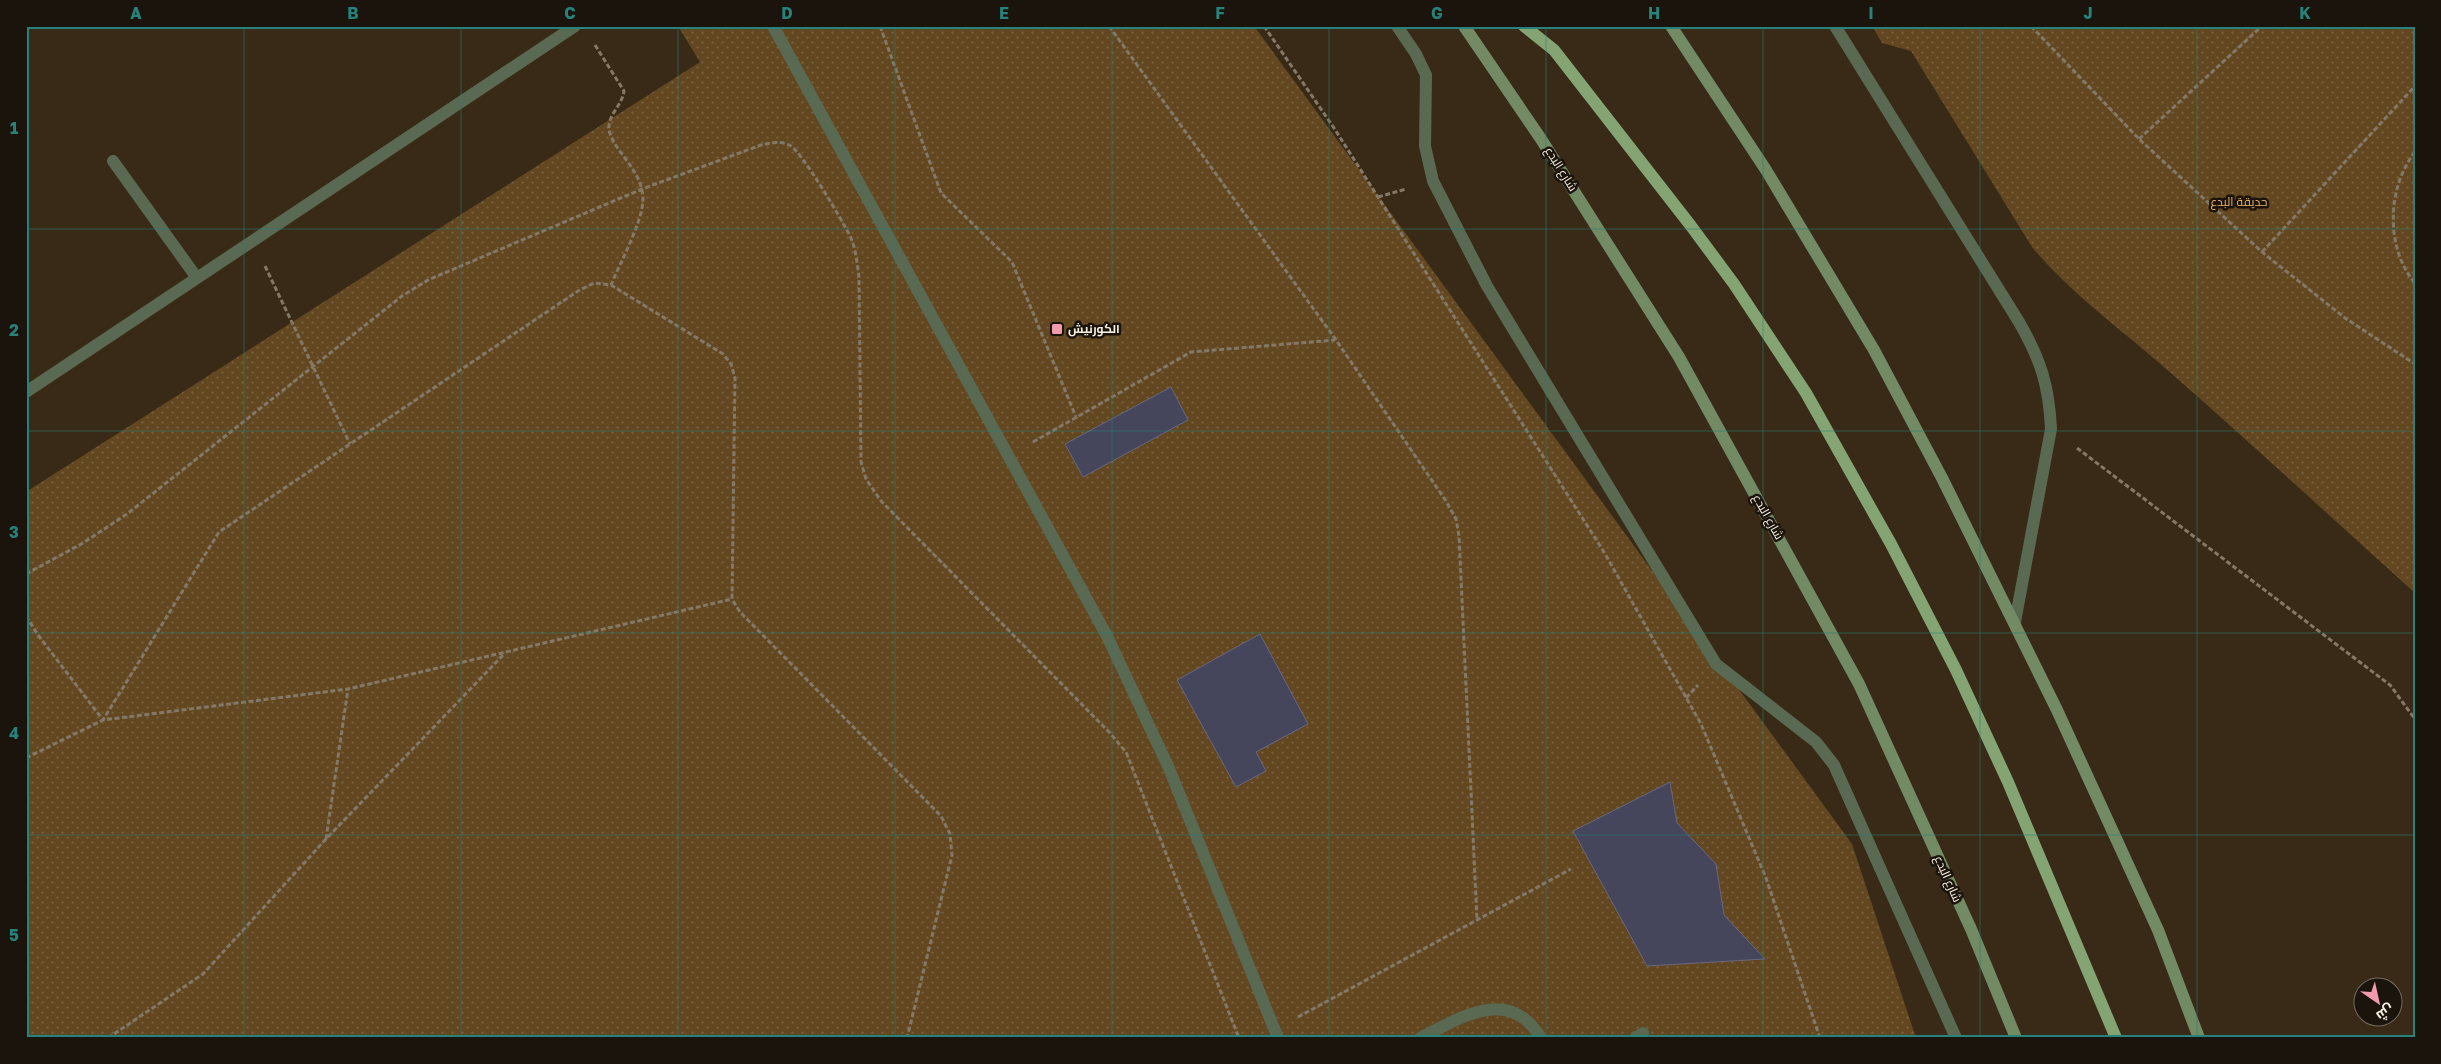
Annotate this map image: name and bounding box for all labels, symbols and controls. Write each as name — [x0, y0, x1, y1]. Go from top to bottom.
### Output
text: A — [130, 3, 142, 23]
text: B — [347, 3, 359, 23]
text: C — [564, 3, 576, 23]
text: D — [781, 3, 793, 23]
text: E — [999, 3, 1009, 23]
text: F — [1215, 3, 1225, 23]
text: G — [1431, 3, 1443, 23]
text: H — [1648, 3, 1660, 23]
text: I — [1868, 3, 1874, 23]
text: J — [2083, 3, 2093, 23]
text: K — [2299, 3, 2311, 23]
text: 1 — [10, 118, 18, 138]
street label: شارع البدع — [1541, 144, 1581, 194]
park label: حديقة البدع — [2211, 194, 2268, 210]
text: 2 — [9, 320, 19, 340]
place label: الكورنيش — [1068, 321, 1120, 337]
marker: الكورنيش — [1050, 322, 1064, 336]
street label: شارع البدع — [1749, 492, 1787, 543]
text: 3 — [9, 522, 19, 542]
text: 4 — [9, 723, 19, 743]
street label: شارع البدع — [1931, 853, 1965, 905]
text: 5 — [9, 925, 19, 945]
north arrow — [2354, 976, 2404, 1026]
text: ش — [2373, 1000, 2398, 1025]

